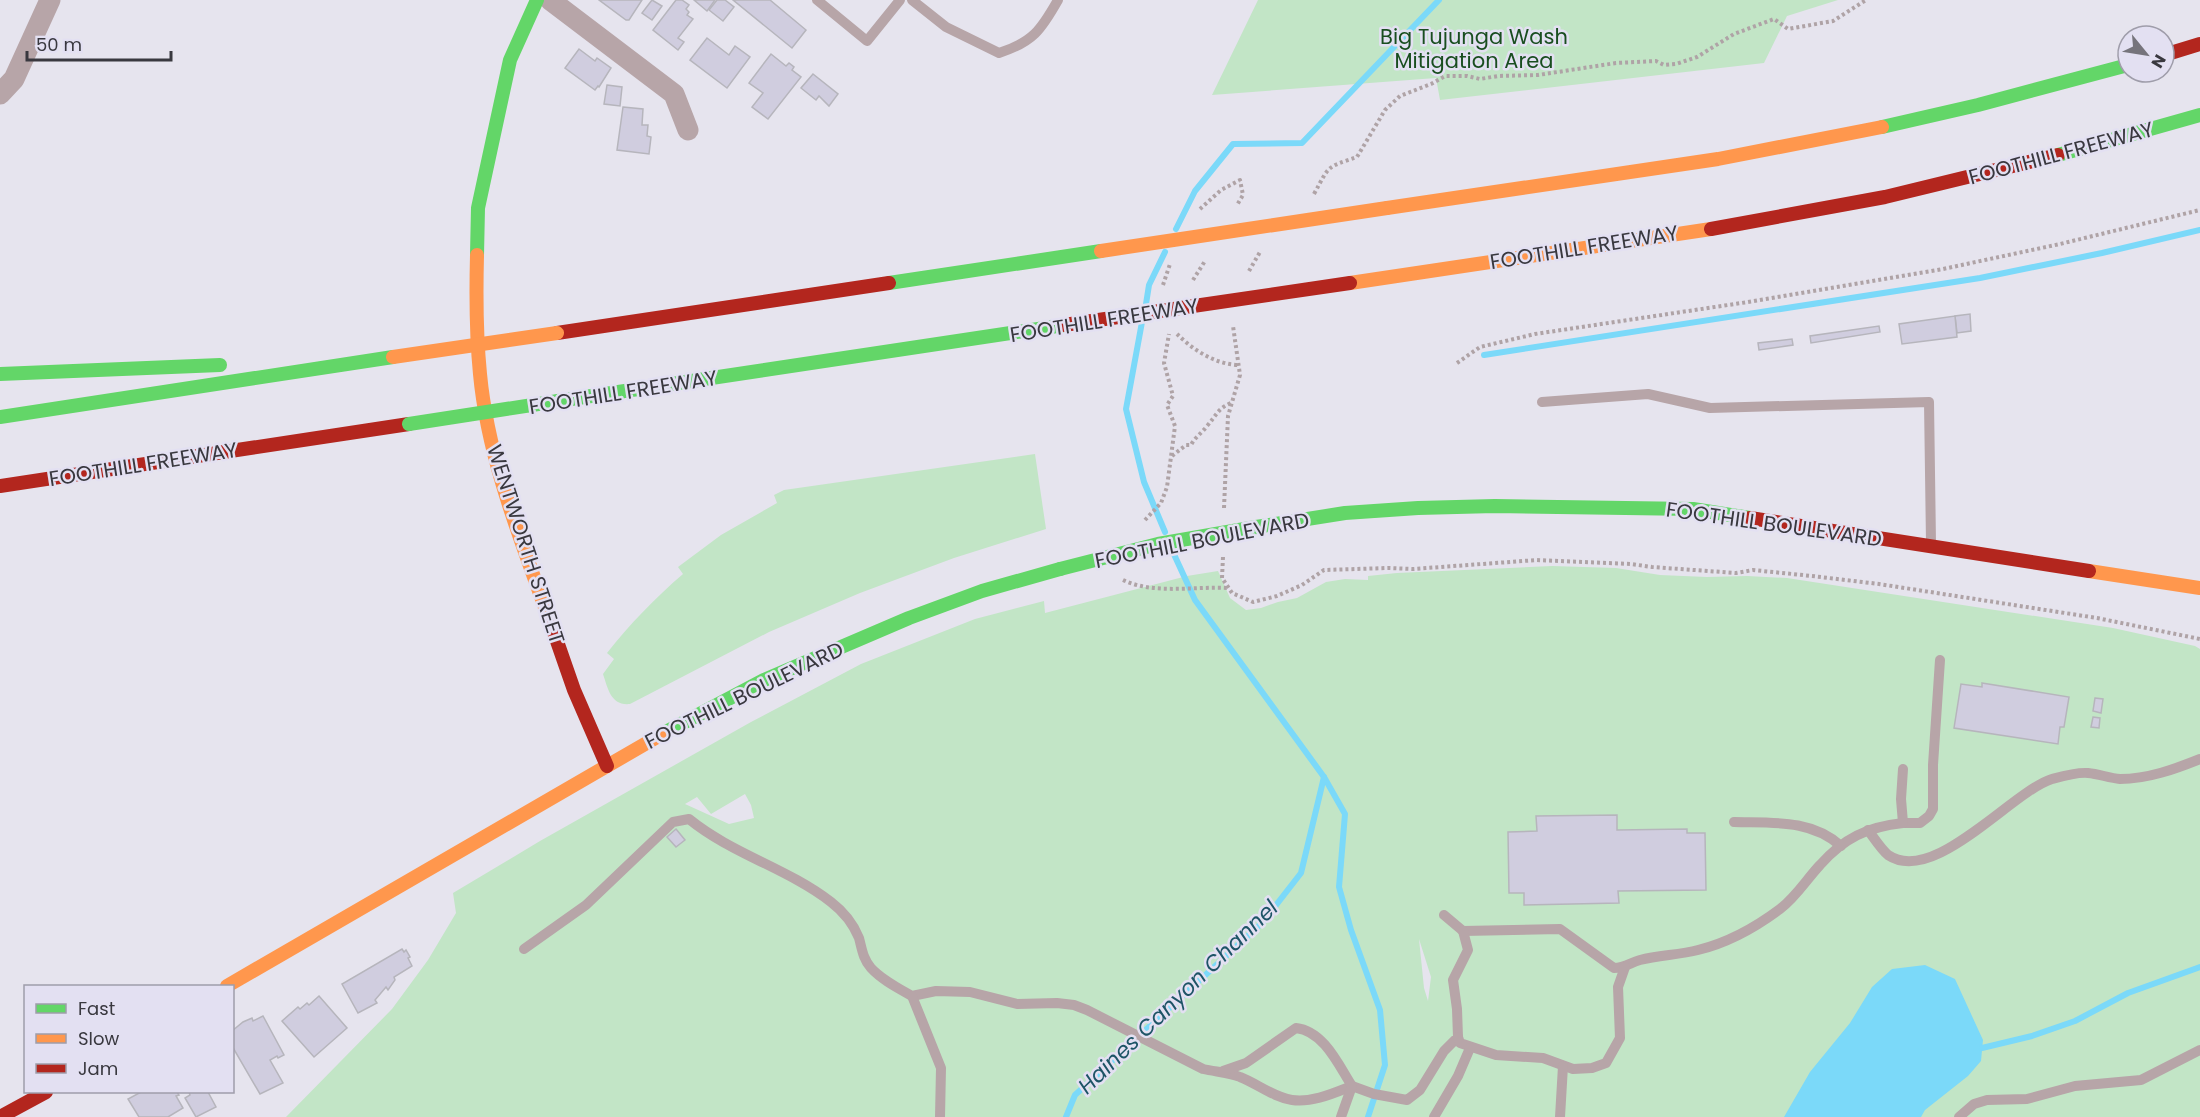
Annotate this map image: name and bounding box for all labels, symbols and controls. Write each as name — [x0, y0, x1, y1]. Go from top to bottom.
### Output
park label: Big Tujunga Wash Mitigation Area — [1380, 22, 1568, 75]
scale bar — [27, 24, 171, 62]
north arrow — [2116, 24, 2176, 84]
text: 50 m — [36, 32, 82, 57]
text: N — [2146, 50, 2172, 72]
street label: FOOTHILL FREEWAY — [1965, 114, 2157, 192]
street label: FOOTHILL FREEWAY — [1488, 218, 1680, 276]
street label: FOOTHILL FREEWAY — [1008, 291, 1200, 349]
street label: FOOTHILL FREEWAY — [527, 363, 719, 421]
street label: FOOTHILL FREEWAY — [47, 435, 239, 493]
street label: WENTWORTH STREET — [480, 441, 572, 647]
street label: FOOTHILL BOULEVARD — [1664, 494, 1884, 554]
street label: FOOTHILL BOULEVARD — [1092, 505, 1312, 575]
street label: FOOTHILL BOULEVARD — [640, 634, 848, 756]
water label: Haines Canyon Channel — [1071, 893, 1285, 1101]
legend — [24, 985, 234, 1093]
text: Fast — [78, 996, 115, 1021]
text: Slow — [78, 1026, 120, 1051]
text: Jam — [78, 1056, 118, 1081]

